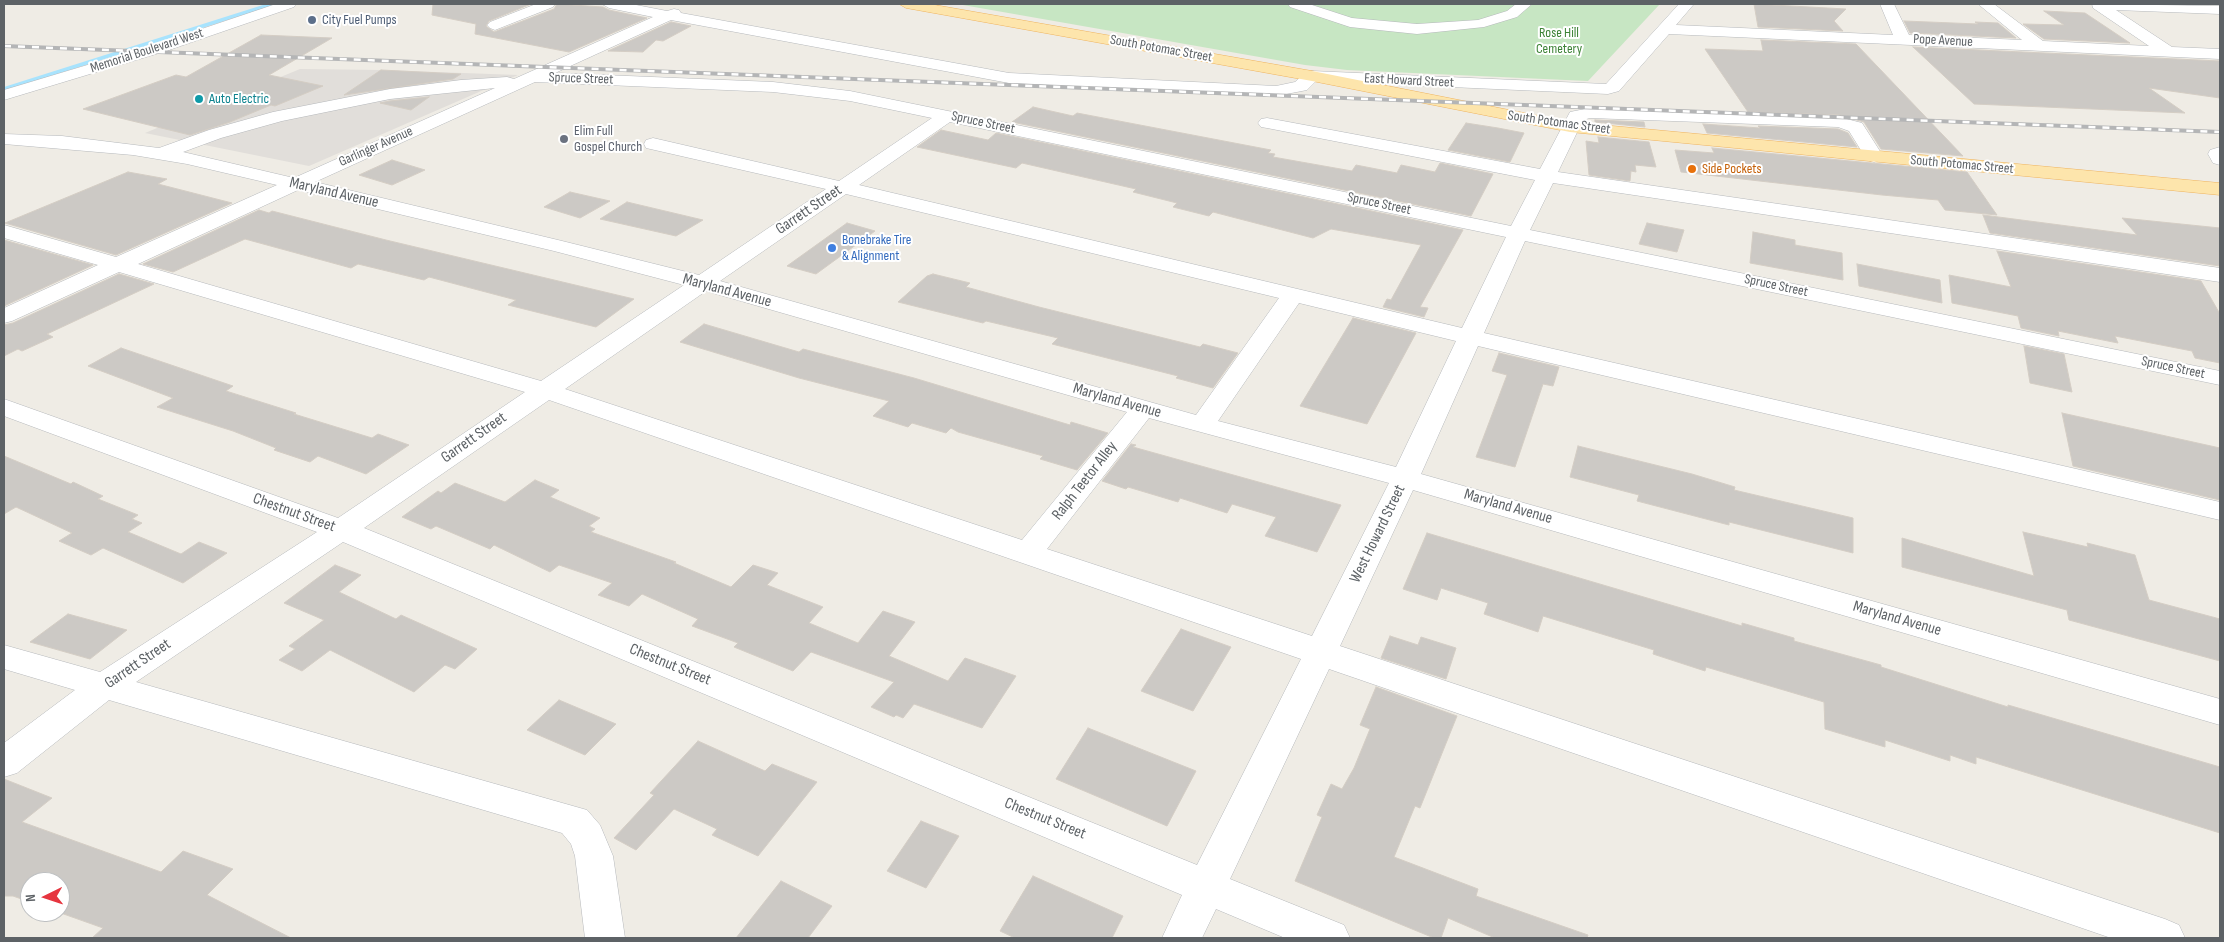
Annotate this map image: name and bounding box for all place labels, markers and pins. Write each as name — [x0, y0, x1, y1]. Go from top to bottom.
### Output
place label: City Fuel Pumps — [322, 12, 396, 28]
marker: City Fuel Pumps — [306, 14, 318, 26]
place label: Auto Electric — [209, 91, 269, 107]
marker: Auto Electric — [193, 93, 205, 105]
place label: Elim Full Gospel Church — [574, 123, 642, 156]
marker: Elim Full Gospel Church — [558, 133, 570, 145]
place label: Side Pockets — [1702, 161, 1762, 177]
marker: Side Pockets — [1686, 163, 1698, 175]
place label: Bonebrake Tire & Alignment — [842, 232, 911, 264]
marker: Bonebrake Tire & Alignment — [826, 242, 838, 254]

